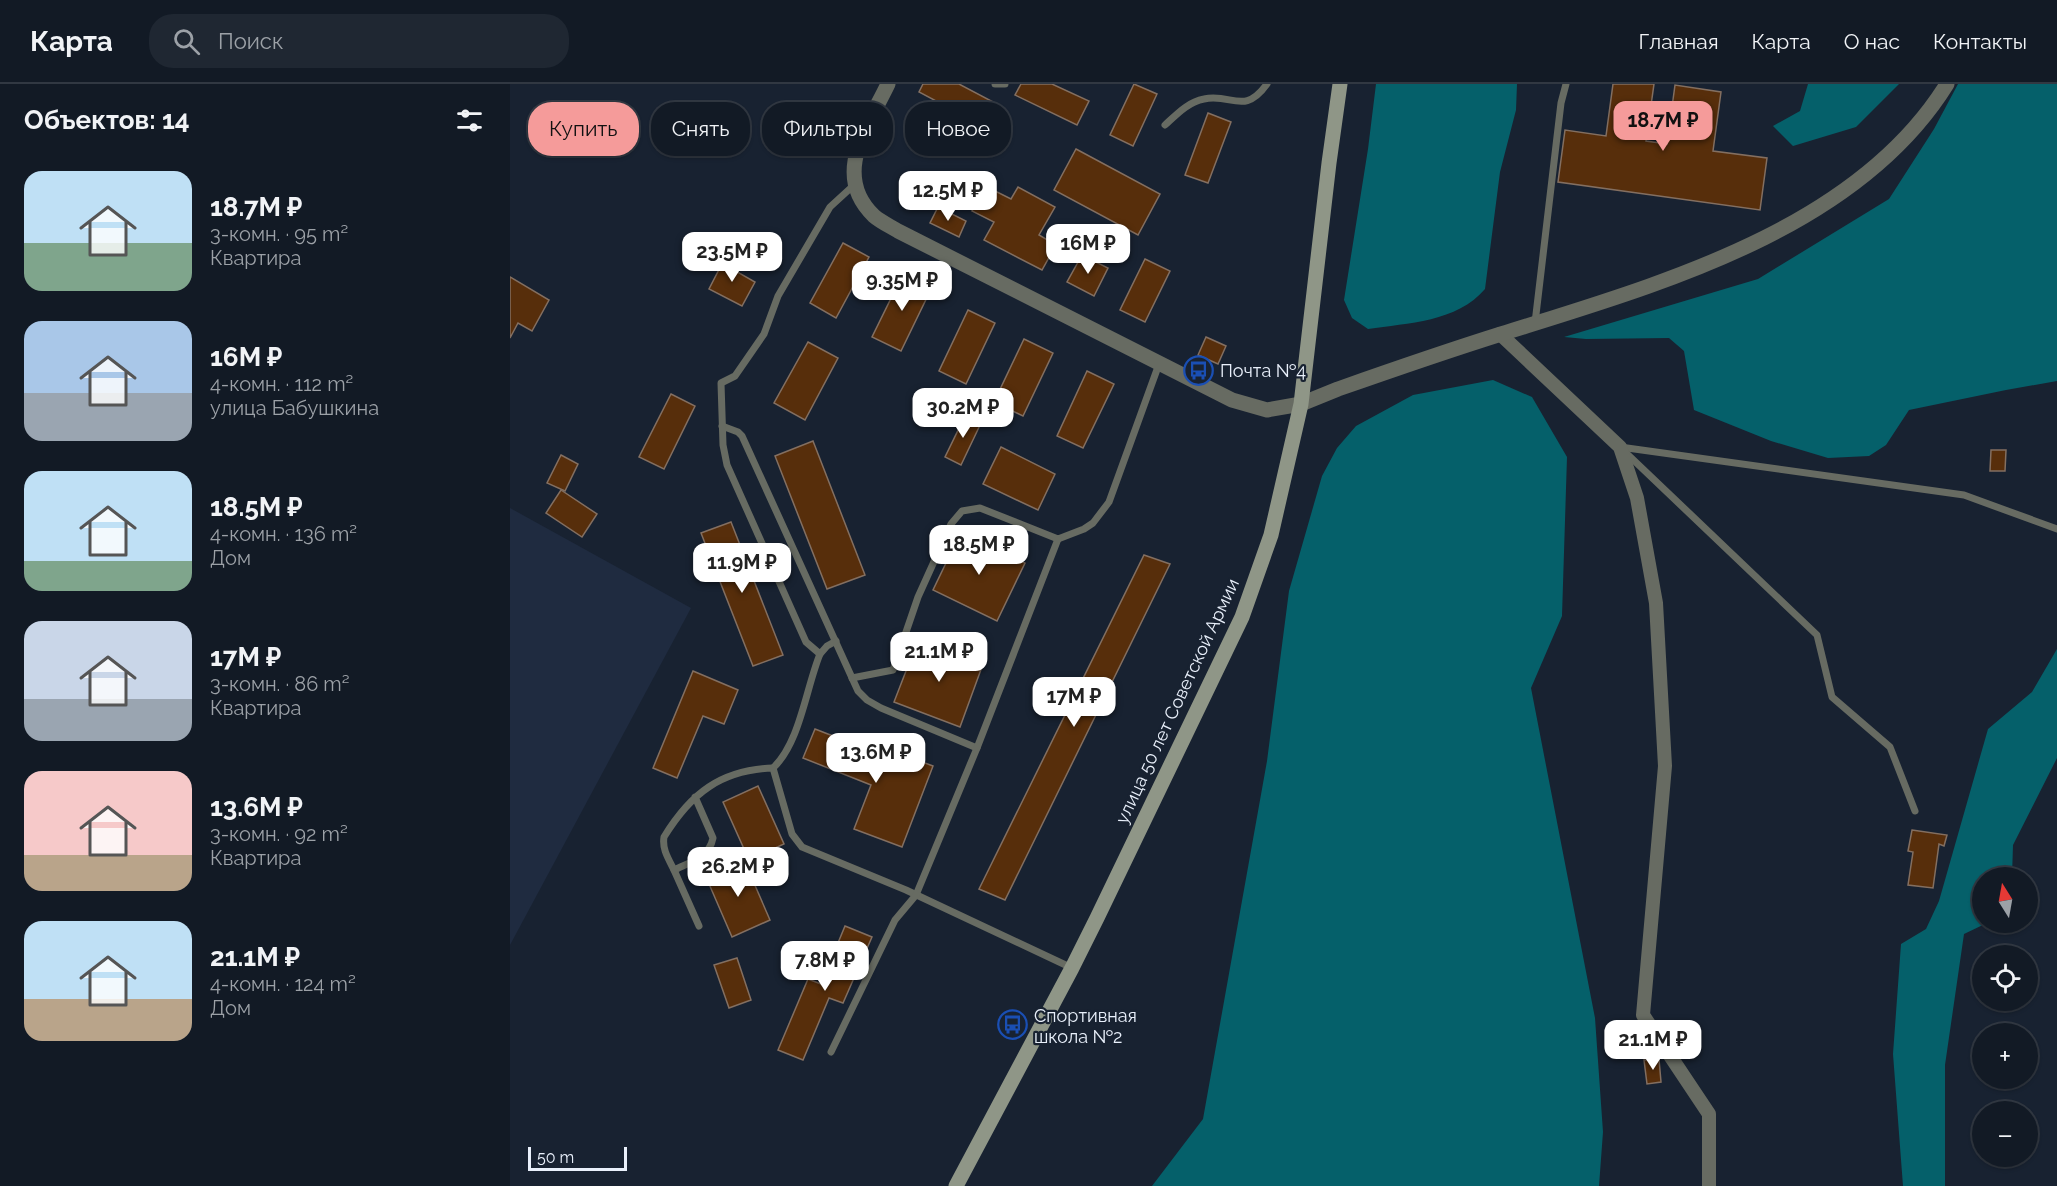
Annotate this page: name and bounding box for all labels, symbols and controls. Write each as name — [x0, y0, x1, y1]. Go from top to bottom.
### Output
search box — [149, 14, 569, 68]
text: Карта — [30, 25, 113, 58]
icon: search — [170, 25, 203, 58]
text: Поиск — [218, 28, 283, 54]
text: Главная — [1639, 29, 1719, 54]
text: Карта — [1752, 29, 1811, 54]
text: О нас — [1844, 29, 1900, 54]
text: Контакты — [1933, 29, 2027, 54]
pin: 18.7M ₽ — [1608, 101, 1718, 152]
chip: Купить — [528, 102, 639, 156]
chip: Снять — [651, 102, 750, 156]
chip: Фильтры — [762, 102, 893, 156]
chip: Новое — [905, 102, 1011, 156]
icon: filters — [453, 104, 486, 137]
text: Объектов: 14 — [24, 105, 190, 135]
text: 18.7M ₽ — [1627, 108, 1699, 132]
pin: 12.5M ₽ — [893, 171, 1003, 222]
text: 12.5M ₽ — [913, 178, 983, 202]
text: 18.7M ₽ — [210, 192, 302, 222]
icon: home — [72, 195, 144, 267]
text: 3-комн. · 95 m² — [210, 222, 348, 246]
pin: 16M ₽ — [1046, 224, 1130, 275]
text: 16M ₽ — [1060, 231, 1116, 255]
pin: 23.5M ₽ — [677, 232, 787, 283]
text: 23.5M ₽ — [696, 239, 768, 263]
text: Квартира — [210, 246, 301, 270]
pin: 9.35M ₽ — [847, 261, 957, 312]
text: 9.35M ₽ — [866, 268, 938, 292]
text: 16M ₽ — [210, 342, 282, 372]
icon: home — [72, 345, 144, 417]
bus stop icon: Почта №4 — [1183, 354, 1215, 386]
place label: Почта №4 — [1220, 360, 1306, 381]
text: 4-комн. · 112 m² — [210, 372, 353, 396]
pin: 30.2M ₽ — [908, 388, 1018, 439]
text: 30.2M ₽ — [927, 395, 999, 419]
text: улица Бабушкина — [210, 396, 379, 420]
text: 18.5M ₽ — [210, 492, 303, 522]
icon: home — [72, 495, 144, 567]
text: 4-комн. · 136 m² — [210, 522, 357, 546]
pin: 18.5M ₽ — [924, 525, 1034, 576]
text: 18.5M ₽ — [943, 532, 1015, 556]
pin: 11.9M ₽ — [687, 543, 797, 594]
text: Дом — [210, 546, 251, 570]
text: 11.9M ₽ — [707, 550, 777, 574]
street label: улица 50 лет Советской Армии — [1111, 575, 1243, 827]
pin: 21.1M ₽ — [884, 632, 994, 683]
text: 21.1M ₽ — [904, 639, 974, 663]
text: 17M ₽ — [210, 642, 281, 672]
icon: home — [72, 645, 144, 717]
text: 3-комн. · 86 m² — [210, 672, 349, 696]
pin: 17M ₽ — [1032, 677, 1116, 728]
text: 17M ₽ — [1047, 684, 1101, 708]
text: Квартира — [210, 696, 301, 720]
pin: 13.6M ₽ — [821, 733, 931, 784]
text: 13.6M ₽ — [840, 740, 912, 764]
text: 13.6M ₽ — [210, 792, 303, 822]
icon: home — [72, 795, 144, 867]
text: 3-комн. · 92 m² — [210, 822, 348, 846]
text: Квартира — [210, 846, 301, 870]
pin: 26.2M ₽ — [683, 847, 793, 898]
text: 26.2M ₽ — [702, 854, 774, 878]
north arrow — [1972, 867, 2038, 933]
map controls — [1972, 867, 2038, 1167]
pin: 7.8M ₽ — [776, 941, 874, 992]
text: 21.1M ₽ — [210, 942, 300, 972]
icon: home — [72, 945, 144, 1017]
button: locate — [1972, 945, 2038, 1011]
text: 7.8M ₽ — [795, 948, 855, 972]
text: 4-комн. · 124 m² — [210, 972, 356, 996]
text: Дом — [210, 996, 251, 1020]
place label: Спортивная школа №2 — [1034, 1005, 1137, 1047]
bus stop icon: Спортивная школа №2 — [997, 1009, 1029, 1041]
pin: 21.1M ₽ — [1598, 1020, 1708, 1071]
button: + — [1972, 1023, 2038, 1089]
text: 21.1M ₽ — [1618, 1027, 1688, 1051]
button: − — [1972, 1101, 2038, 1167]
scale bar — [528, 1144, 627, 1172]
text: 50 m — [537, 1148, 574, 1167]

